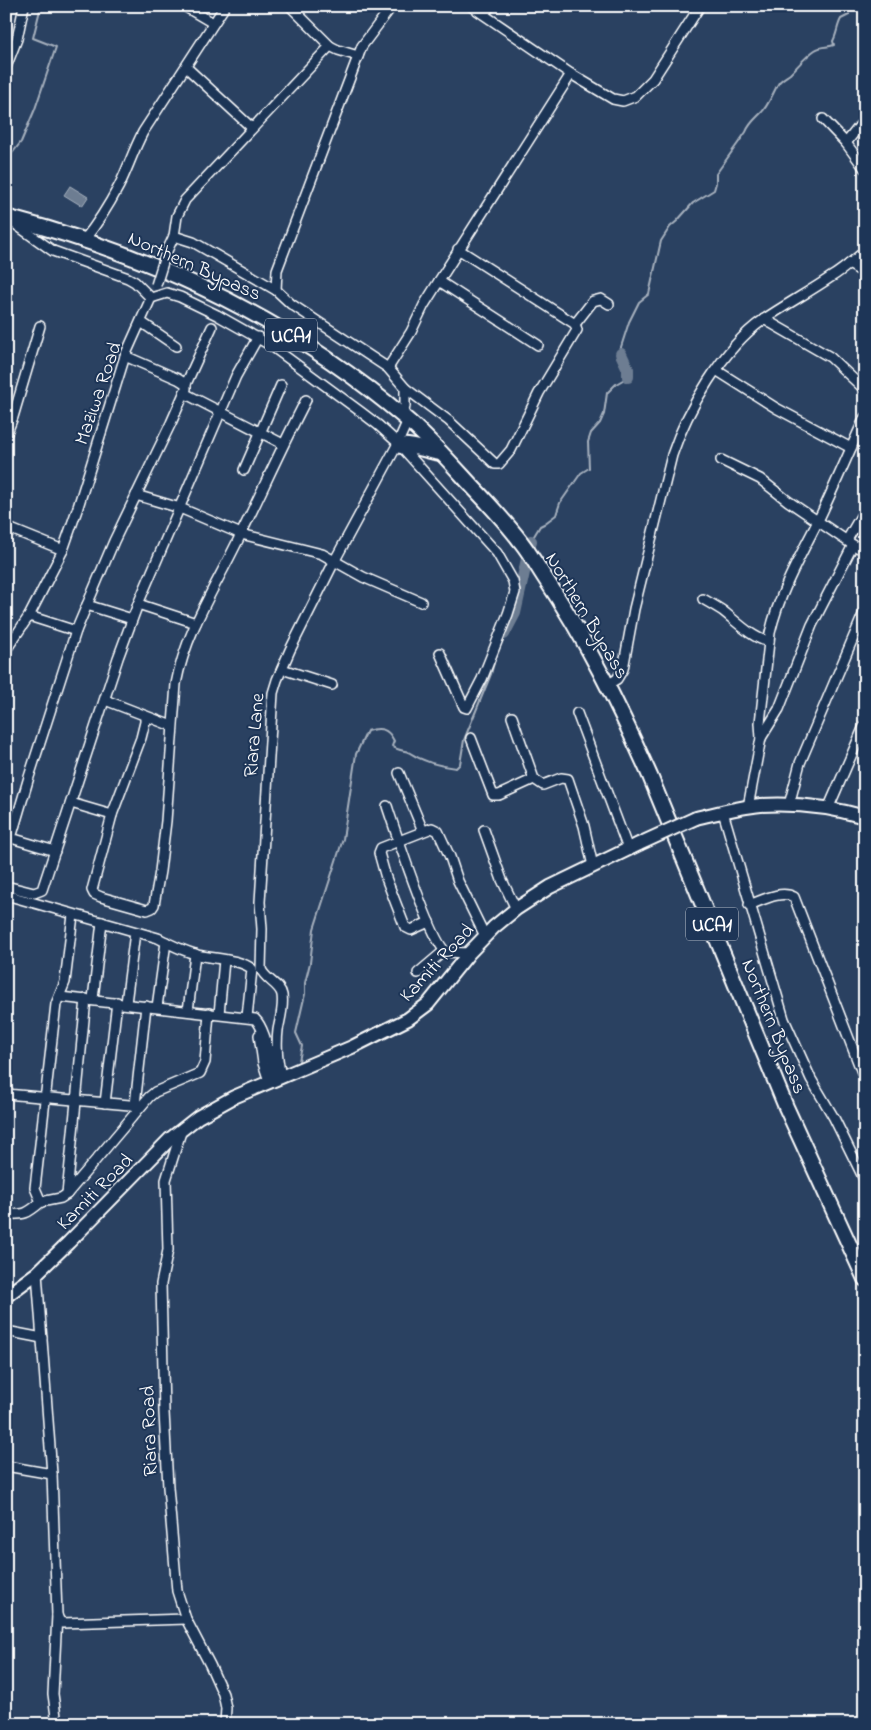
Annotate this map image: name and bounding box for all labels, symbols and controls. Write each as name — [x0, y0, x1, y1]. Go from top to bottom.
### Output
street label: Northern Bypass — [123, 225, 265, 310]
road number: UCA1 — [265, 318, 317, 352]
street label: Maziwa Road — [68, 338, 131, 449]
street label: Northern Bypass — [537, 548, 635, 685]
street label: Riara Lane — [237, 692, 274, 779]
road number: UCA1 — [686, 908, 738, 941]
street label: Kamiti Road — [394, 918, 482, 1010]
street label: Northern Bypass — [732, 955, 813, 1099]
street label: Kamiti Road — [51, 1148, 141, 1238]
street label: Riara Road — [134, 1385, 167, 1477]

